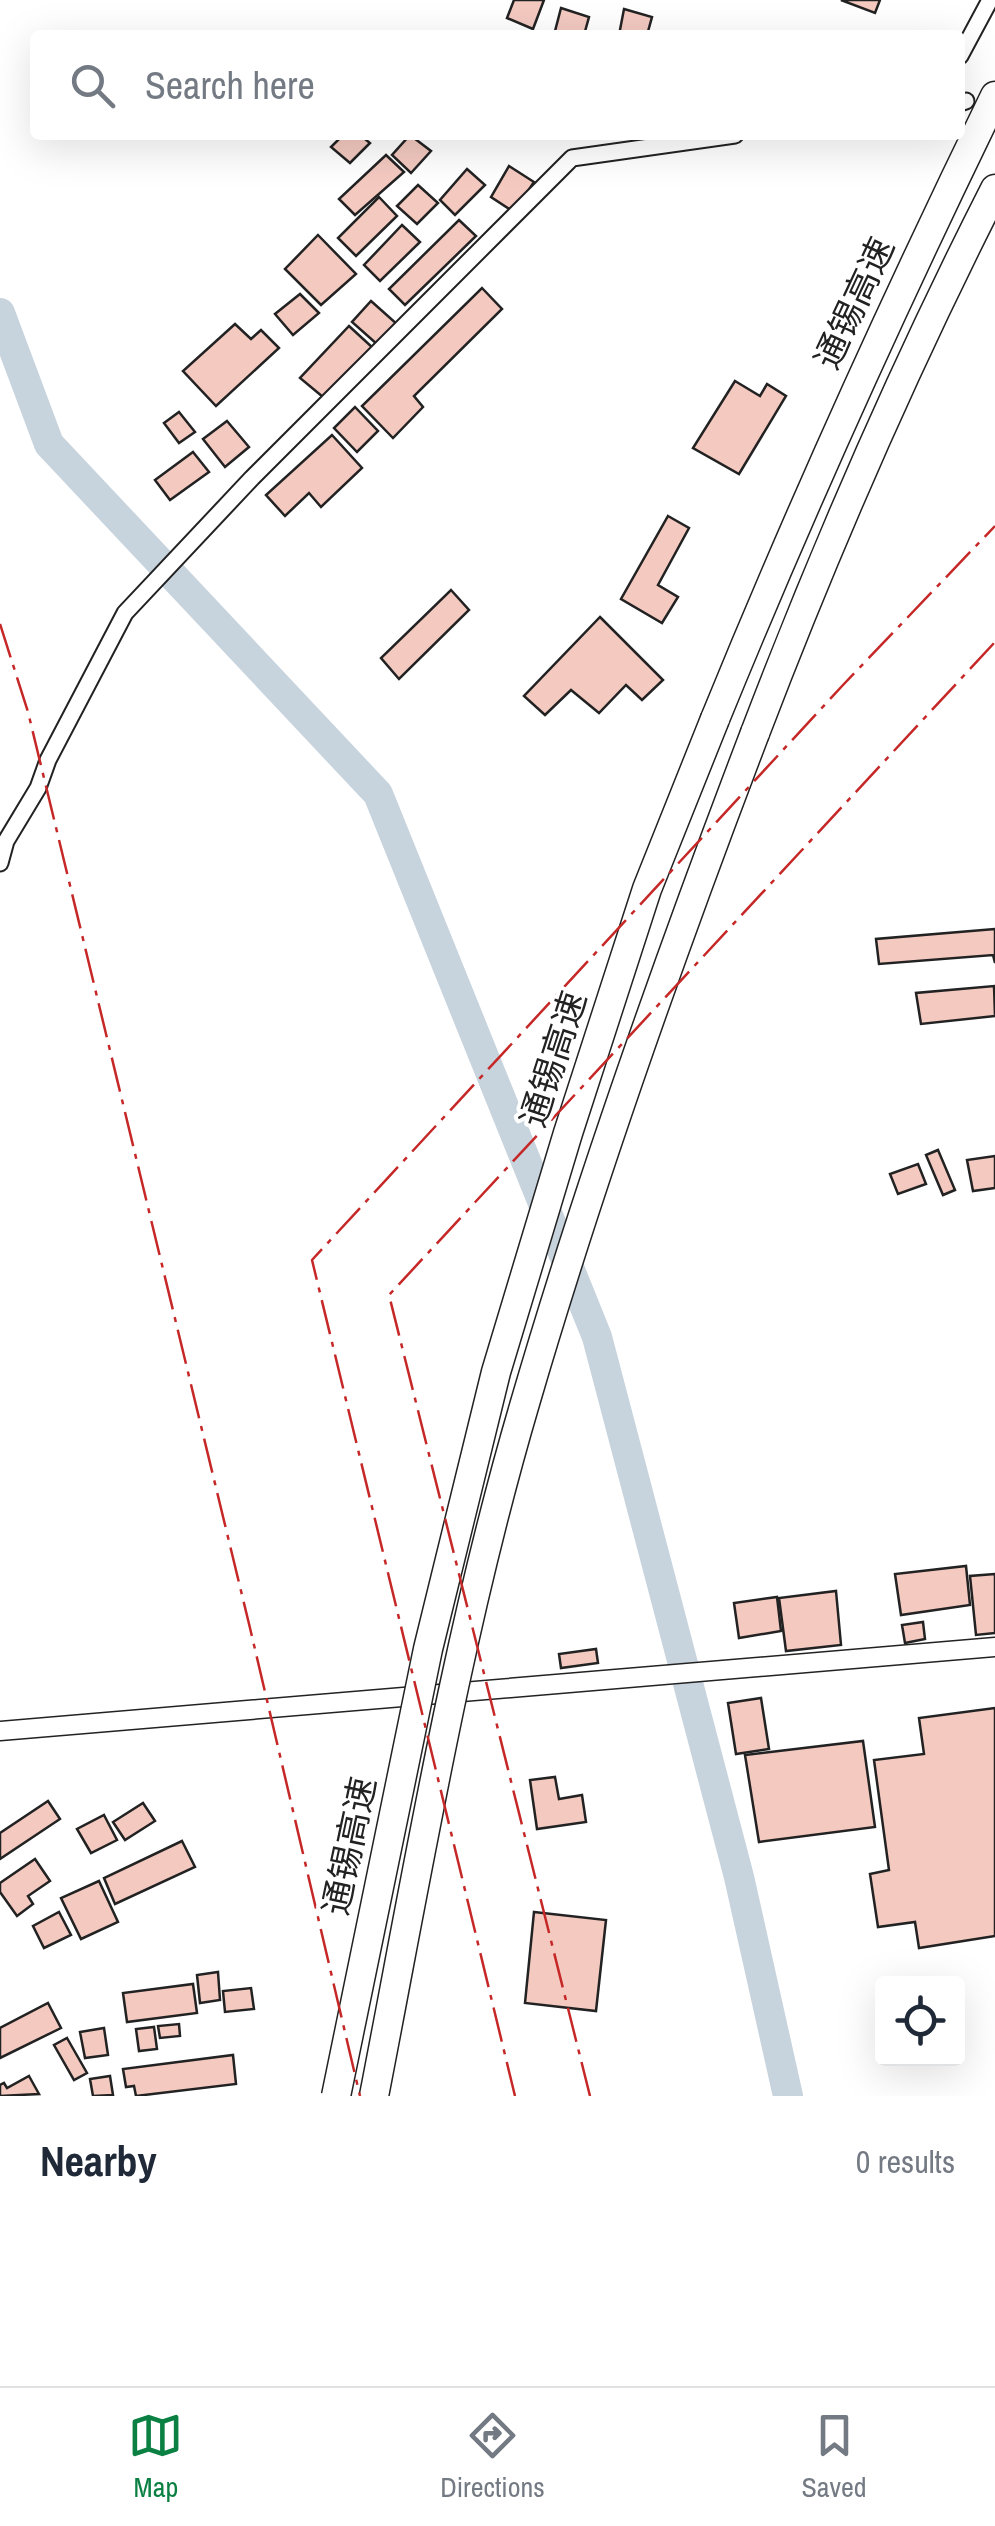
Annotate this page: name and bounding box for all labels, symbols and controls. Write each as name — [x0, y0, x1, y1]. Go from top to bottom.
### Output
search box — [30, 30, 965, 140]
icon: search — [65, 58, 120, 113]
text: Search here — [145, 60, 315, 111]
street label: 通锡高速 — [803, 230, 905, 376]
street label: 通锡高速 — [509, 985, 597, 1133]
street label: 通锡高速 — [311, 1773, 387, 1919]
map controls — [875, 1976, 965, 2066]
button: locate — [875, 1976, 965, 2066]
text: Nearby — [40, 2133, 157, 2189]
text: 0 results — [856, 2140, 955, 2183]
tab: Map — [128, 2408, 183, 2506]
tab: Directions — [440, 2408, 545, 2506]
tab: Saved — [802, 2408, 867, 2506]

